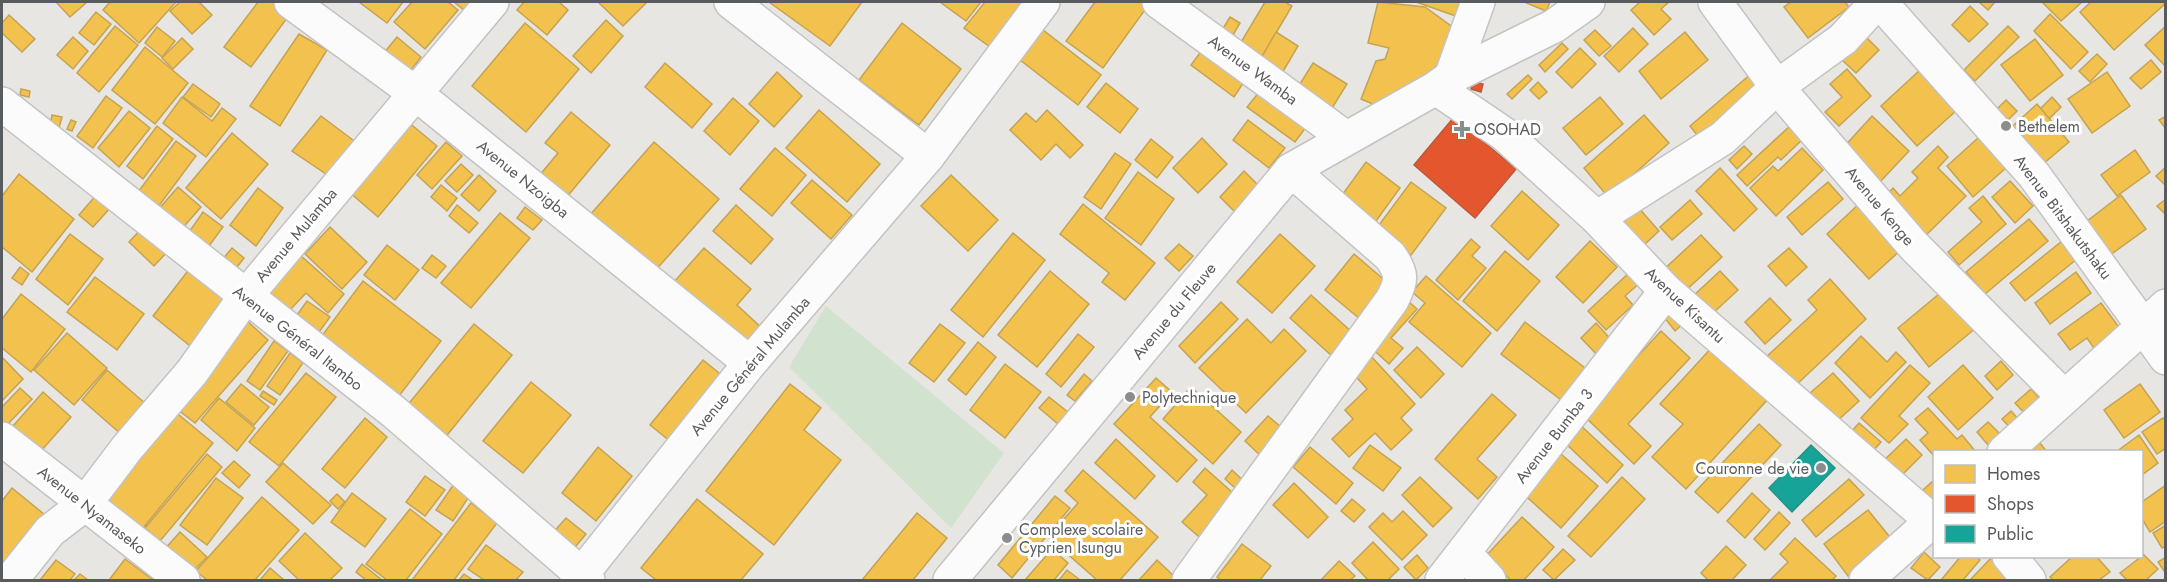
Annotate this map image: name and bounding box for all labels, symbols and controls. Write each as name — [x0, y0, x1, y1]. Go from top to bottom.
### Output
street label: Avenue Wamba — [1203, 30, 1303, 110]
place label: Bethelem — [2018, 115, 2080, 138]
place label: OSOHAD — [1474, 118, 1541, 141]
marker: Bethelem — [1999, 119, 2013, 133]
marker: OSOHAD — [1455, 122, 1469, 136]
street label: Avenue Nzoigba — [472, 135, 574, 223]
street label: Avenue Bitshakutshaku — [2008, 150, 2118, 284]
street label: Avenue Kenge — [1840, 161, 1920, 251]
street label: Avenue Mulamba — [250, 183, 342, 287]
street label: Avenue du Fleuve — [1127, 258, 1221, 364]
street label: Avenue Kisantu — [1640, 262, 1730, 348]
street label: Avenue Général Itambo — [228, 280, 368, 396]
street label: Avenue Général Mulamba — [685, 291, 815, 441]
street label: Avenue Bumba 3 — [1510, 383, 1599, 488]
place label: Polytechnique — [1142, 386, 1236, 409]
marker: Polytechnique — [1123, 390, 1137, 404]
legend — [1933, 450, 2143, 558]
place label: Couronne de vie — [1695, 457, 1809, 480]
street label: Avenue Nyamaseko — [33, 460, 151, 560]
marker: Couronne de vie — [1814, 461, 1828, 475]
text: Homes — [1987, 461, 2040, 487]
text: Shops — [1987, 491, 2034, 517]
place label: Complexe scolaire Cyprien Isungu — [1019, 518, 1143, 559]
text: Public — [1987, 521, 2034, 547]
marker: Complexe scolaire Cyprien Isungu — [1000, 531, 1014, 545]

